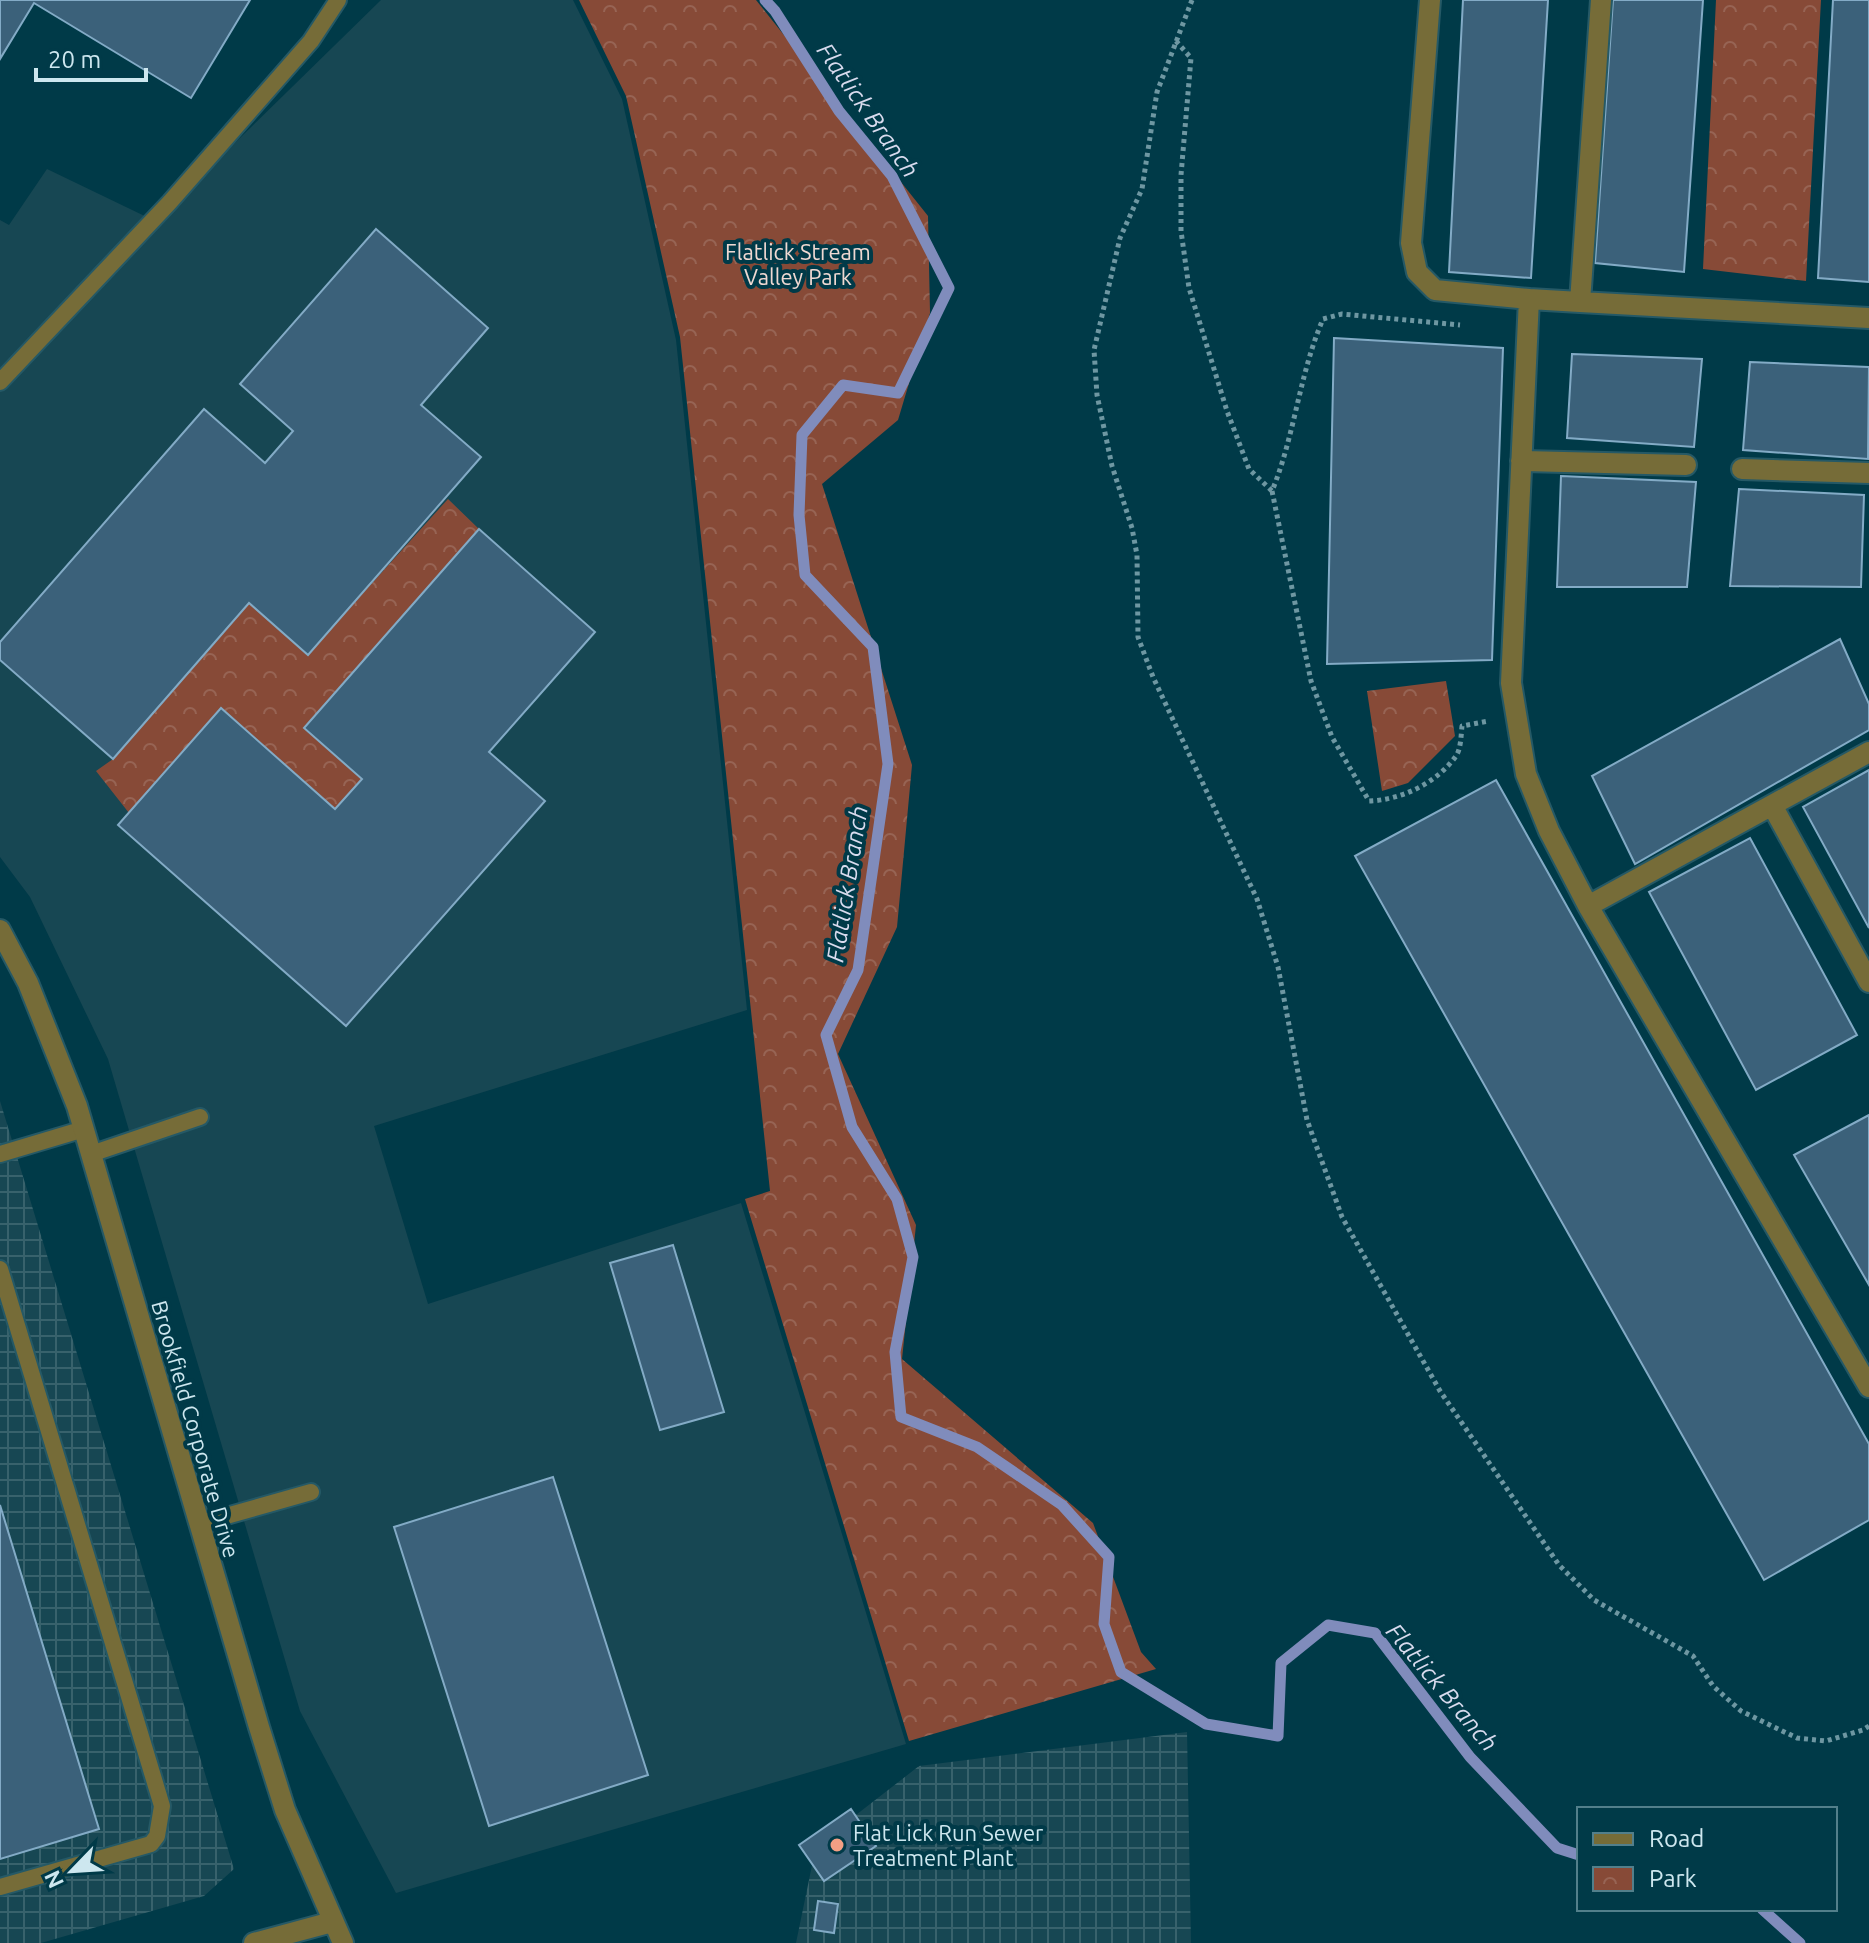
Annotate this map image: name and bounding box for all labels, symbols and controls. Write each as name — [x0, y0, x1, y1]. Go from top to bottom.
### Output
scale bar — [36, 32, 146, 82]
water label: Flatlick Branch — [812, 38, 924, 182]
text: 20 m — [48, 46, 101, 73]
park label: Flatlick Stream Valley Park — [725, 239, 871, 289]
water label: Flatlick Branch — [821, 804, 873, 964]
street label: Brookfield Corporate Drive — [147, 1297, 245, 1561]
water label: Flatlick Branch — [1381, 1618, 1503, 1756]
legend — [1577, 1807, 1837, 1911]
place label: Flat Lick Run Sewer Treatment Plant — [853, 1820, 1044, 1870]
text: Road — [1649, 1825, 1704, 1852]
north arrow — [32, 1831, 112, 1911]
marker: Flat Lick Run Sewer Treatment Plant — [828, 1836, 846, 1854]
text: Park — [1649, 1865, 1697, 1892]
text: N — [39, 1867, 68, 1892]

